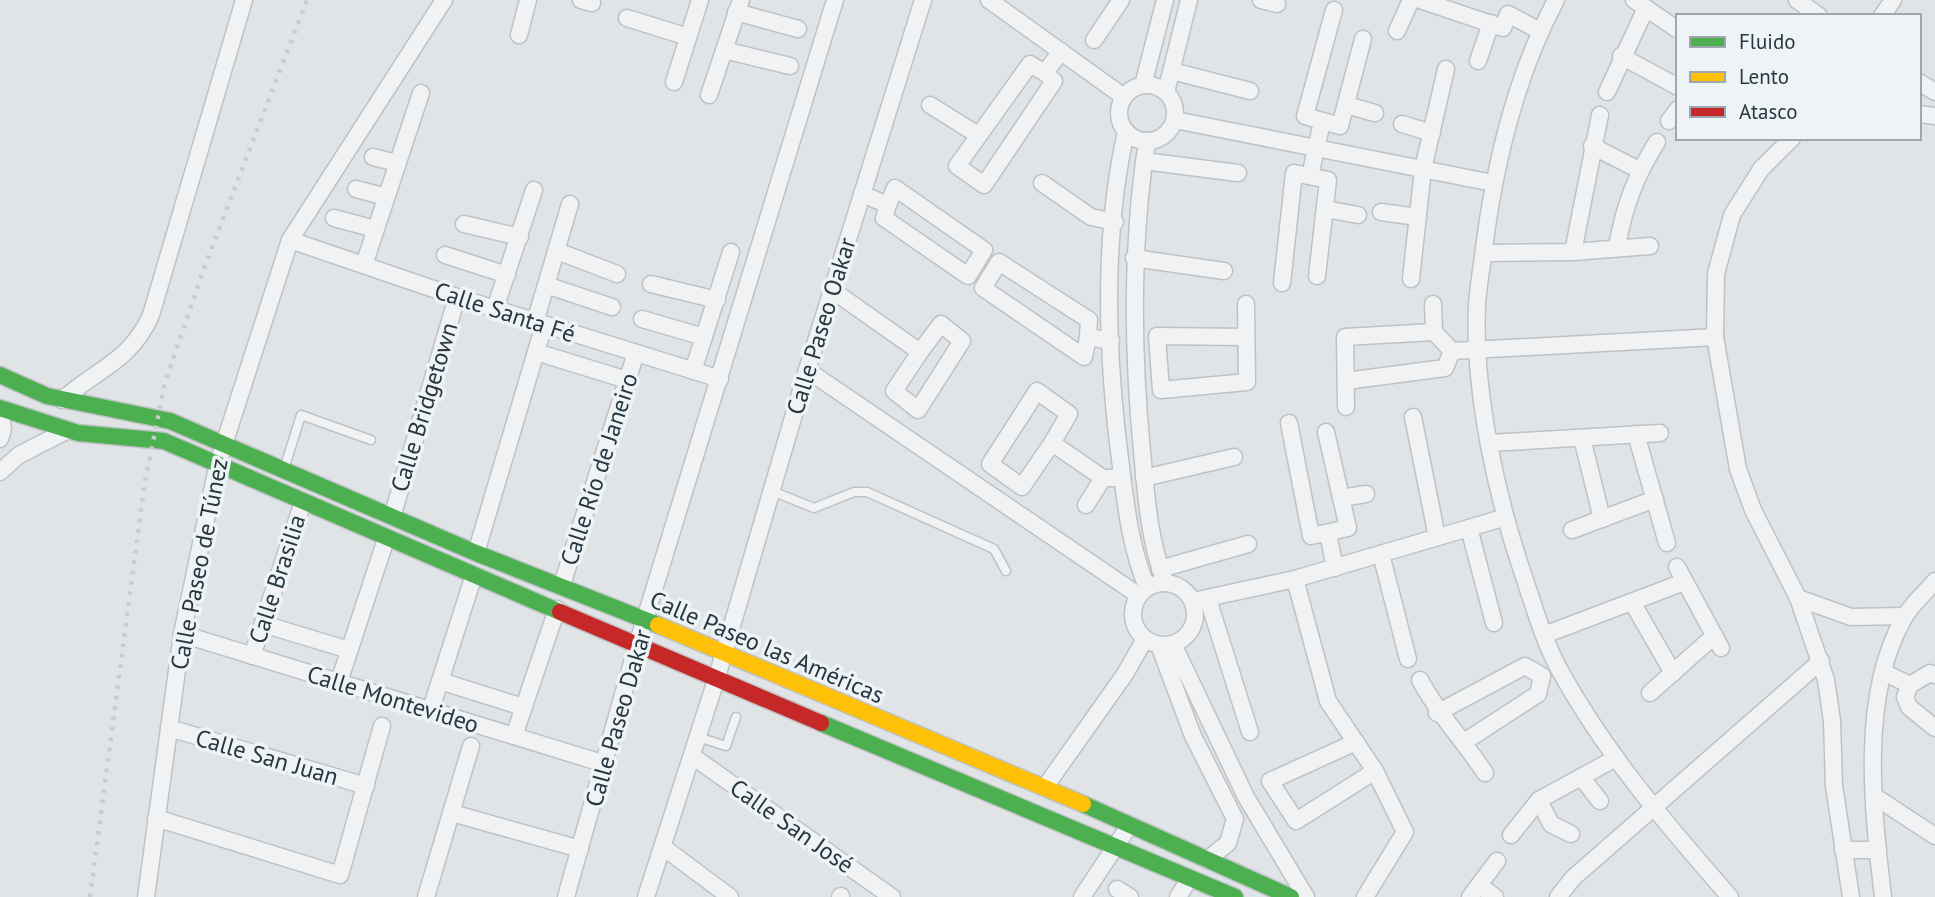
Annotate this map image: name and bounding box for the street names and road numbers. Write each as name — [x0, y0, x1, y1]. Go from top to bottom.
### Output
street label: Calle Paseo Oakar — [779, 234, 863, 418]
street label: Calle Santa Fé — [430, 275, 580, 349]
street label: Calle Bridgetown — [383, 318, 465, 496]
street label: Calle Río de Janeiro — [553, 369, 645, 569]
street label: Calle Paseo de Túnez — [163, 456, 235, 672]
street label: Calle Brasilia — [242, 511, 312, 647]
street label: Calle Paseo las Américas — [645, 584, 889, 710]
street label: Calle Paseo Dakar — [578, 626, 658, 810]
street label: Calle Montevideo — [303, 658, 483, 740]
street label: Calle San Juan — [192, 722, 342, 792]
street label: Calle San José — [724, 772, 860, 880]

